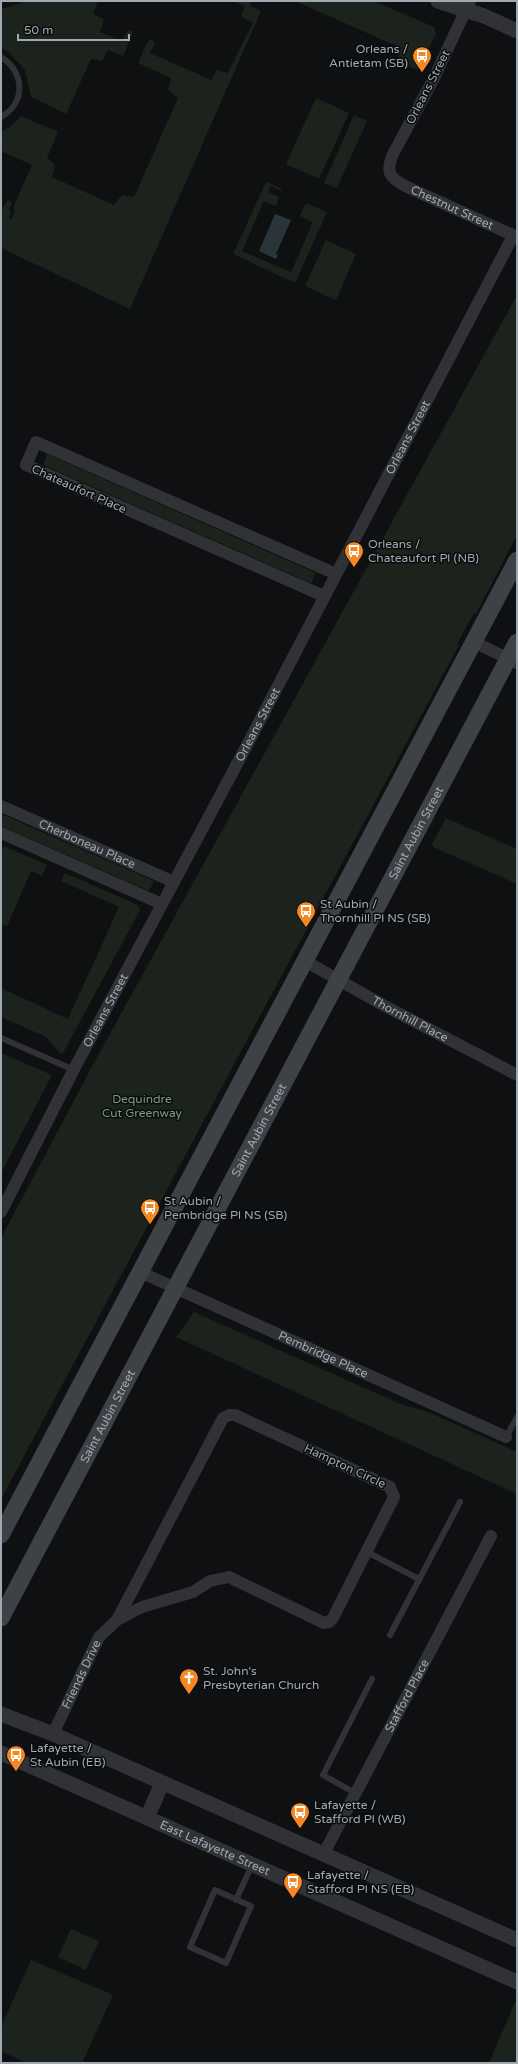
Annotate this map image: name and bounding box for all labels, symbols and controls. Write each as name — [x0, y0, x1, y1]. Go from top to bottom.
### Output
scale bar — [18, 16, 129, 42]
text: 50 m — [24, 23, 53, 37]
place label: Orleans / Antietam (SB) — [329, 42, 408, 70]
bus stop icon: Orleans / Antietam (SB) — [411, 45, 433, 73]
street label: Orleans Street — [403, 47, 453, 126]
street label: Chestnut Street — [409, 183, 496, 233]
street label: Orleans Street — [383, 398, 433, 477]
street label: Chateaufort Place — [29, 462, 129, 516]
place label: Orleans / Chateaufort Pl (NB) — [368, 537, 479, 565]
bus stop icon: Orleans / Chateaufort Pl (NB) — [343, 540, 365, 568]
street label: Orleans Street — [233, 685, 283, 764]
street label: Saint Aubin Street — [386, 784, 447, 882]
street label: Cherboneau Place — [37, 816, 138, 871]
place label: St Aubin / Thornhill Pl NS (SB) — [320, 897, 431, 925]
bus stop icon: St Aubin / Thornhill Pl NS (SB) — [295, 900, 317, 928]
street label: Orleans Street — [80, 971, 131, 1050]
street label: Thornhill Place — [369, 993, 451, 1045]
street label: Saint Aubin Street — [229, 1081, 290, 1179]
park label: Dequindre Cut Greenway — [102, 1092, 183, 1120]
place label: St Aubin / Pembridge Pl NS (SB) — [164, 1194, 287, 1222]
bus stop icon: St Aubin / Pembridge Pl NS (SB) — [139, 1197, 161, 1225]
street label: Pembridge Place — [276, 1328, 370, 1381]
street label: Saint Aubin Street — [77, 1367, 138, 1465]
street label: Hampton Circle — [302, 1441, 388, 1491]
street label: Friends Drive — [59, 1637, 104, 1711]
street label: Stafford Place — [382, 1657, 432, 1735]
place label: St. John's Presbyterian Church — [203, 1664, 319, 1692]
church icon: St. John's Presbyterian Church — [178, 1667, 200, 1695]
place label: Lafayette / St Aubin (EB) — [30, 1741, 106, 1769]
bus stop icon: Lafayette / St Aubin (EB) — [5, 1744, 27, 1772]
place label: Lafayette / Stafford Pl (WB) — [314, 1798, 406, 1826]
bus stop icon: Lafayette / Stafford Pl (WB) — [289, 1801, 311, 1829]
street label: East Lafayette Street — [158, 1817, 272, 1879]
place label: Lafayette / Stafford Pl NS (EB) — [307, 1868, 415, 1896]
bus stop icon: Lafayette / Stafford Pl NS (EB) — [282, 1871, 304, 1899]

